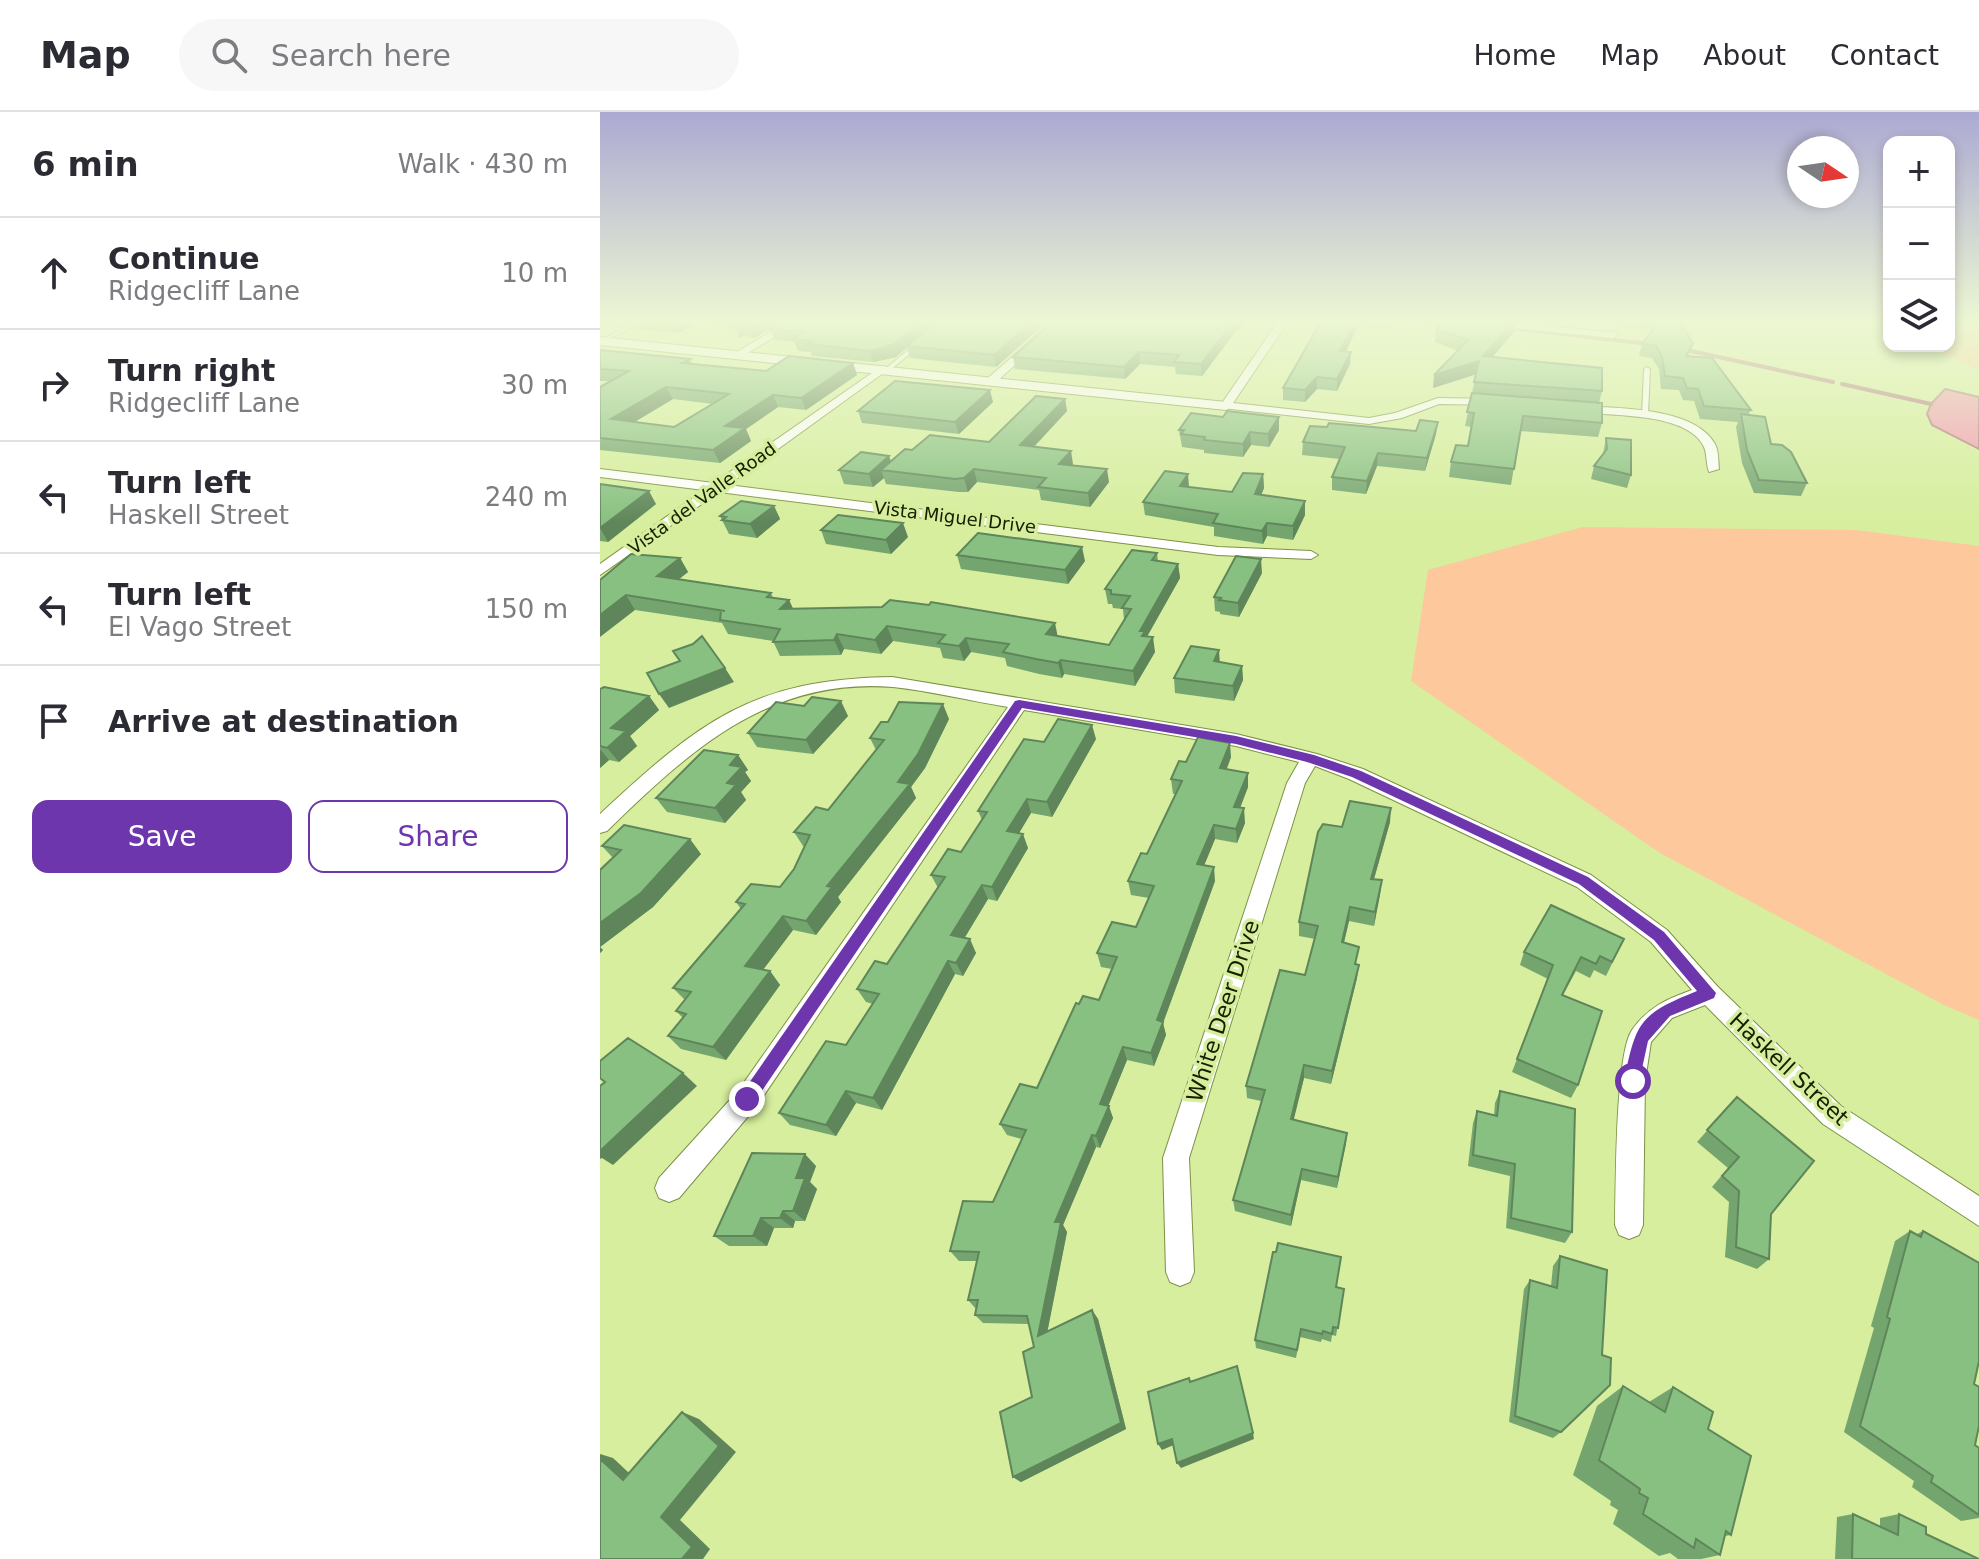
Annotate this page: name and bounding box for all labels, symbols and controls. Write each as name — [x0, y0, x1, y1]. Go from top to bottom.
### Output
search box — [179, 19, 739, 91]
text: Map — [40, 33, 131, 77]
icon: search — [207, 33, 251, 77]
text: Search here — [271, 38, 451, 73]
text: Home — [1473, 39, 1556, 72]
text: Map — [1600, 39, 1659, 72]
text: About — [1703, 39, 1786, 72]
text: Contact — [1830, 39, 1939, 72]
north arrow — [1787, 136, 1859, 208]
map controls — [1883, 136, 1955, 352]
button: + — [1883, 136, 1955, 208]
text: 6 min — [32, 144, 139, 184]
text: Walk · 430 m — [398, 149, 568, 179]
button: − — [1883, 208, 1955, 280]
text: Continue — [108, 241, 260, 276]
icon: ahead — [32, 251, 76, 295]
text: 10 m — [501, 258, 568, 288]
text: Ridgecliff Lane — [108, 276, 300, 306]
button: layers — [1883, 280, 1955, 352]
text: Turn right — [108, 353, 275, 388]
icon: right — [32, 363, 76, 407]
text: 30 m — [501, 370, 568, 400]
text: Ridgecliff Lane — [108, 388, 300, 418]
street label: Vista del Valle Road — [624, 437, 780, 559]
text: Turn left — [108, 465, 251, 500]
icon: left — [32, 475, 76, 519]
text: 240 m — [485, 482, 568, 512]
street label: Vista Miguel Drive — [873, 497, 1037, 537]
text: Haskell Street — [108, 500, 289, 530]
text: Turn left — [108, 577, 251, 612]
icon: left — [32, 587, 76, 631]
text: 150 m — [485, 594, 568, 624]
text: El Vago Street — [108, 612, 291, 642]
icon: arrive — [32, 699, 76, 743]
text: Arrive at destination — [108, 704, 459, 739]
button: Save — [32, 800, 292, 873]
button: Share — [308, 800, 568, 873]
street label: White Deer Drive — [1182, 917, 1264, 1105]
street label: Haskell Street — [1725, 1008, 1854, 1131]
route start — [1615, 1063, 1651, 1099]
route end — [729, 1081, 765, 1117]

